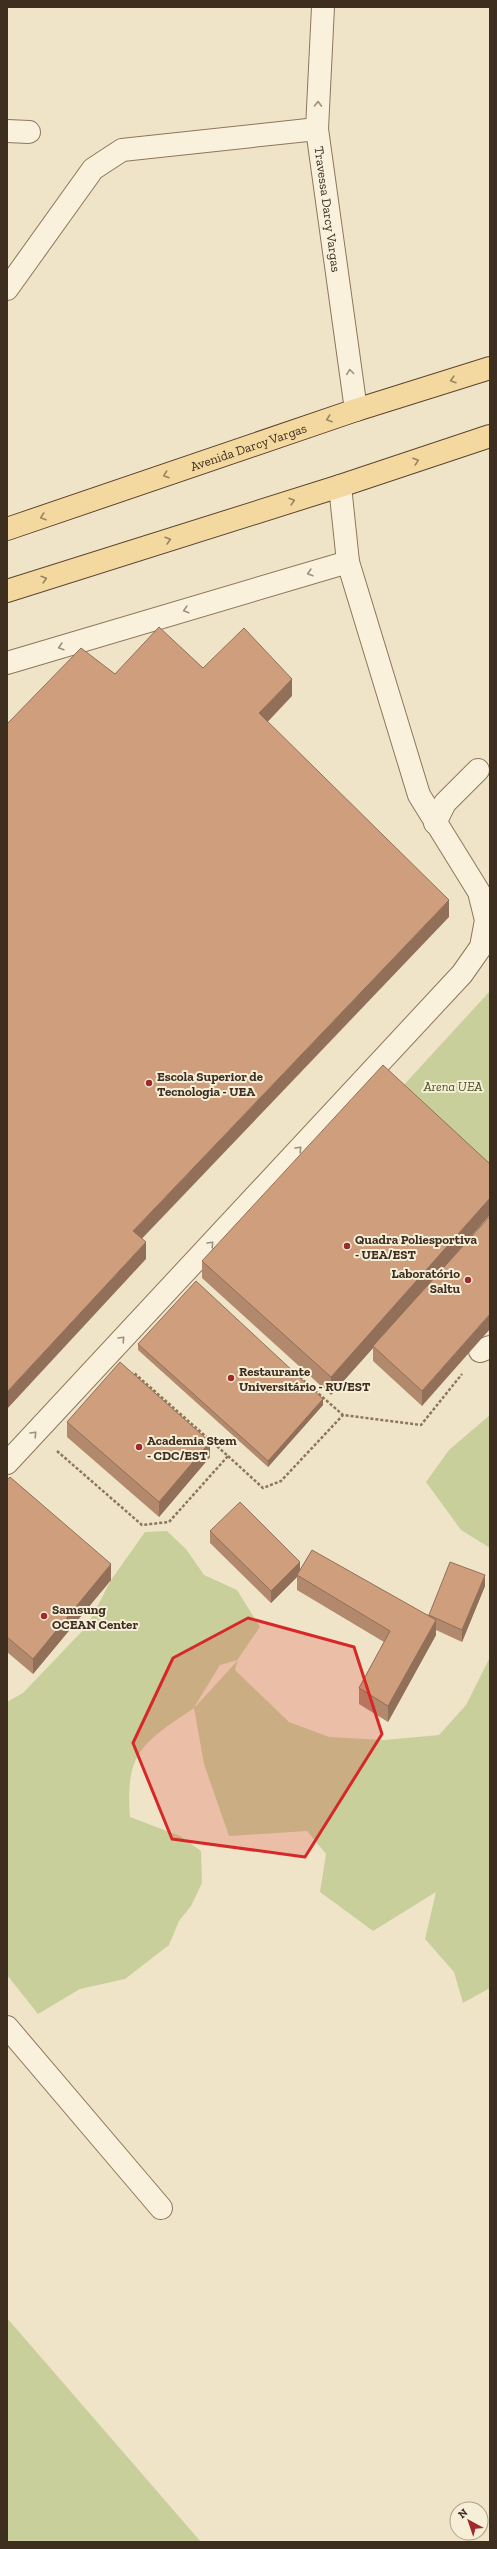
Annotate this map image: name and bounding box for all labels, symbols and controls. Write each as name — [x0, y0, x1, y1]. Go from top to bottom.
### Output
one-way arrow — [314, 101, 322, 107]
street label: Travessa Darcy Vargas — [312, 145, 344, 273]
one-way arrow — [346, 369, 355, 375]
one-way arrow — [449, 375, 456, 384]
one-way arrow — [326, 415, 333, 423]
street label: Avenida Darcy Vargas — [188, 420, 309, 473]
one-way arrow — [412, 457, 419, 465]
one-way arrow — [163, 470, 170, 478]
one-way arrow — [289, 497, 296, 506]
one-way arrow — [40, 512, 47, 520]
one-way arrow — [165, 536, 172, 545]
one-way arrow — [307, 568, 314, 577]
one-way arrow — [41, 575, 48, 584]
one-way arrow — [182, 605, 189, 614]
one-way arrow — [58, 642, 65, 651]
place label: Escola Superior de Tecnologia - UEA — [157, 1069, 264, 1099]
marker: Escola Superior de Tecnologia - UEA — [144, 1078, 154, 1088]
park label: Arena UEA — [422, 1079, 483, 1094]
one-way arrow — [295, 1146, 302, 1154]
place label: Quadra Poliesportiva - UEA/EST — [355, 1232, 477, 1262]
one-way arrow — [206, 1241, 214, 1249]
marker: Quadra Poliesportiva - UEA/EST — [342, 1241, 352, 1251]
place label: Laboratório Saltu — [392, 1266, 460, 1296]
marker: Laboratório Saltu — [463, 1275, 473, 1285]
one-way arrow — [117, 1336, 125, 1344]
place label: Restaurante Universitário - RU/EST — [239, 1364, 371, 1394]
marker: Restaurante Universitário - RU/EST — [226, 1373, 236, 1383]
one-way arrow — [29, 1432, 36, 1439]
place label: Academia Stem - CDC/EST — [147, 1433, 237, 1463]
marker: Academia Stem - CDC/EST — [134, 1442, 144, 1452]
place label: Samsung OCEAN Center — [52, 1602, 138, 1632]
marker: Samsung OCEAN Center — [39, 1611, 49, 1621]
north arrow — [449, 2501, 489, 2541]
text: N — [456, 2506, 471, 2521]

